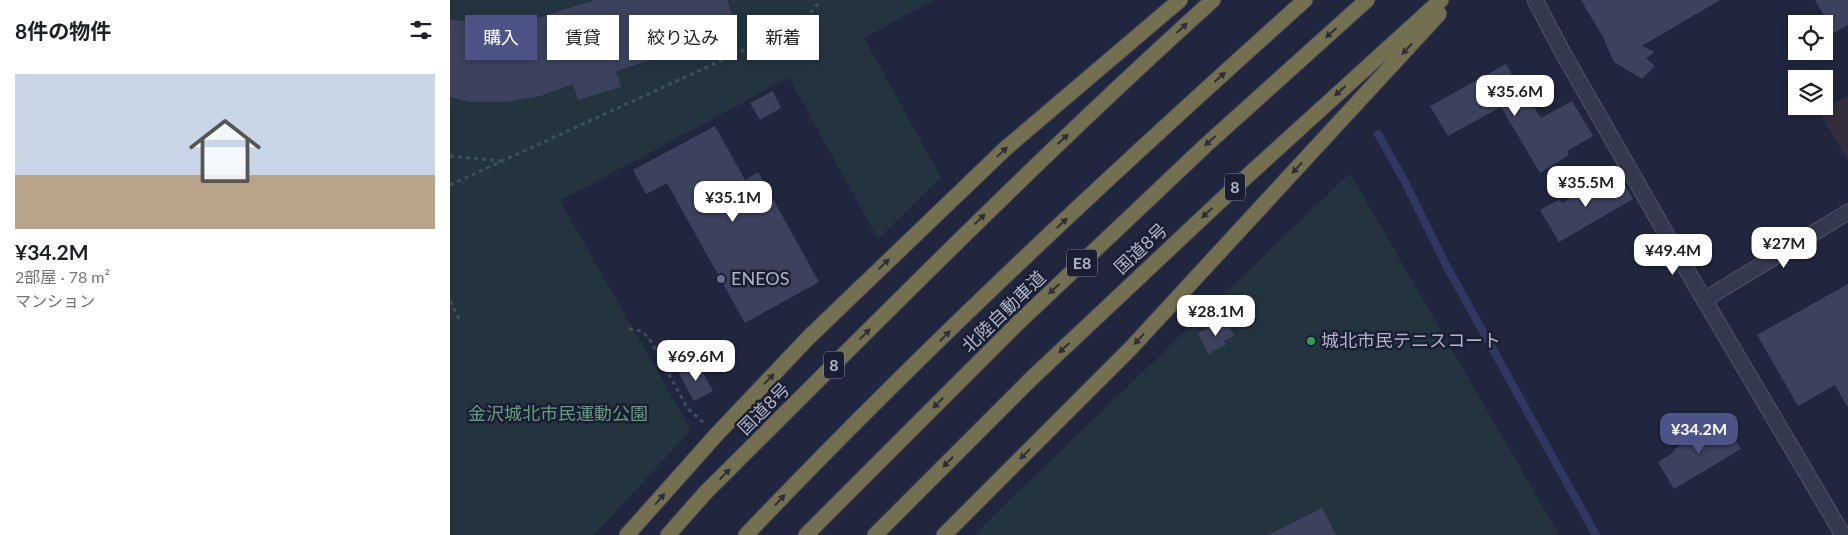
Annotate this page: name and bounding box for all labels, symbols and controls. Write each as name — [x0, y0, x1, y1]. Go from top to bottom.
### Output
chip: 購入 — [465, 15, 537, 60]
chip: 賃貸 — [547, 15, 619, 60]
chip: 絞り込み — [629, 15, 737, 60]
chip: 新着 — [747, 15, 819, 60]
map controls — [1788, 15, 1833, 115]
button: locate — [1788, 15, 1833, 60]
icon: filters — [407, 16, 435, 44]
text: 8件の物件 — [15, 18, 111, 43]
one-way arrow — [1175, 22, 1187, 34]
one-way arrow — [1324, 27, 1337, 38]
one-way arrow — [1401, 42, 1413, 54]
button: layers — [1788, 70, 1833, 115]
one-way arrow — [1213, 71, 1225, 83]
pin: ¥35.6M — [1474, 74, 1556, 117]
text: ¥35.6M — [1487, 81, 1543, 100]
one-way arrow — [1334, 86, 1347, 97]
icon: home — [180, 106, 270, 196]
one-way arrow — [1057, 133, 1069, 145]
one-way arrow — [1204, 136, 1217, 147]
one-way arrow — [995, 146, 1007, 158]
one-way arrow — [1291, 162, 1303, 174]
pin: ¥35.5M — [1545, 166, 1627, 208]
text: ¥35.5M — [1558, 172, 1614, 191]
road number: 8 — [1225, 173, 1245, 200]
pin: ¥35.1M — [692, 180, 774, 223]
text: ¥35.1M — [705, 187, 761, 206]
one-way arrow — [1202, 207, 1214, 219]
one-way arrow — [974, 213, 986, 225]
one-way arrow — [1056, 217, 1068, 229]
street label: 国道8号 — [1109, 218, 1171, 278]
pin: ¥27M — [1754, 226, 1814, 269]
text: ¥27M — [1763, 233, 1805, 252]
pin: ¥49.4M — [1632, 234, 1714, 276]
text: ¥34.2M — [15, 239, 89, 264]
text: ¥49.4M — [1645, 240, 1701, 259]
road number: E8 — [1067, 250, 1097, 276]
one-way arrow — [878, 258, 890, 270]
street label: 北陸自動車道 — [957, 266, 1050, 357]
text: 2部屋 · 78 m² — [15, 267, 110, 286]
place label: ENEOS — [731, 267, 789, 289]
marker: ENEOS — [715, 273, 727, 285]
one-way arrow — [1048, 283, 1060, 295]
text: マンション — [15, 291, 95, 310]
pin: ¥28.1M — [1175, 294, 1257, 337]
text: ¥28.1M — [1188, 301, 1244, 320]
one-way arrow — [859, 328, 871, 340]
place label: 城北市民テニスコート — [1321, 329, 1501, 351]
one-way arrow — [938, 330, 950, 342]
one-way arrow — [1133, 333, 1145, 345]
marker: 城北市民テニスコート — [1305, 335, 1317, 347]
pin: ¥69.6M — [655, 340, 737, 382]
one-way arrow — [1058, 342, 1070, 354]
text: ¥69.6M — [668, 346, 724, 365]
road number: 8 — [824, 352, 844, 378]
one-way arrow — [763, 373, 775, 385]
street label: 国道8号 — [733, 378, 794, 439]
one-way arrow — [932, 397, 944, 409]
park label: 金沢城北市民運動公園 — [468, 402, 648, 424]
pin: ¥34.2M — [1658, 412, 1740, 455]
text: ¥34.2M — [1671, 419, 1727, 438]
one-way arrow — [1019, 448, 1031, 460]
one-way arrow — [942, 456, 954, 468]
one-way arrow — [719, 468, 731, 480]
one-way arrow — [654, 492, 665, 505]
one-way arrow — [774, 494, 786, 506]

